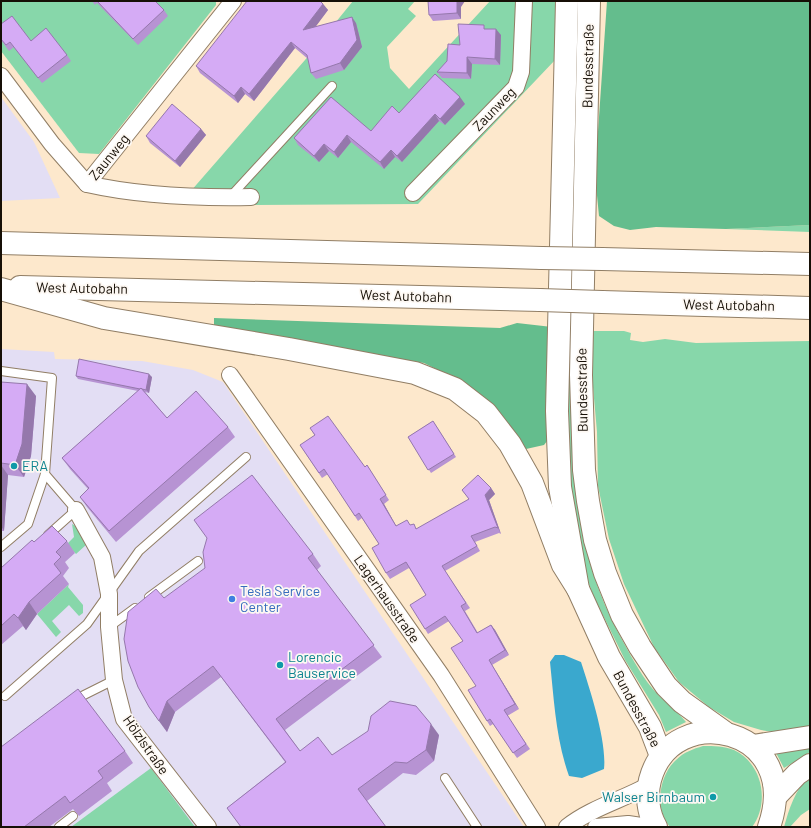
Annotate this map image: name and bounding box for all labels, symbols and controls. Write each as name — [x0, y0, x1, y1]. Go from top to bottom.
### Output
street label: Bundesstraße — [578, 24, 597, 108]
street label: Zaunweg — [469, 83, 519, 134]
street label: Zaunweg — [85, 130, 132, 183]
street label: West Autobahn — [36, 278, 128, 297]
street label: West Autobahn — [360, 285, 452, 306]
street label: West Autobahn — [683, 295, 775, 314]
street label: Bundesstraße — [572, 348, 591, 432]
place label: ERA — [22, 457, 49, 474]
marker: ERA — [9, 461, 19, 471]
street label: Lagerhausstraße — [351, 552, 424, 646]
place label: Tesla Service Center — [240, 582, 320, 615]
marker: Tesla Service Center — [227, 594, 237, 604]
place label: Lorencic Bauservice — [288, 648, 356, 681]
marker: Lorencic Bauservice — [275, 660, 285, 670]
street label: Bundesstraße — [610, 668, 665, 750]
street label: Hölzlstraße — [120, 712, 173, 778]
place label: Walser Birnbaum — [602, 788, 705, 805]
marker: Walser Birnbaum — [708, 792, 718, 802]

